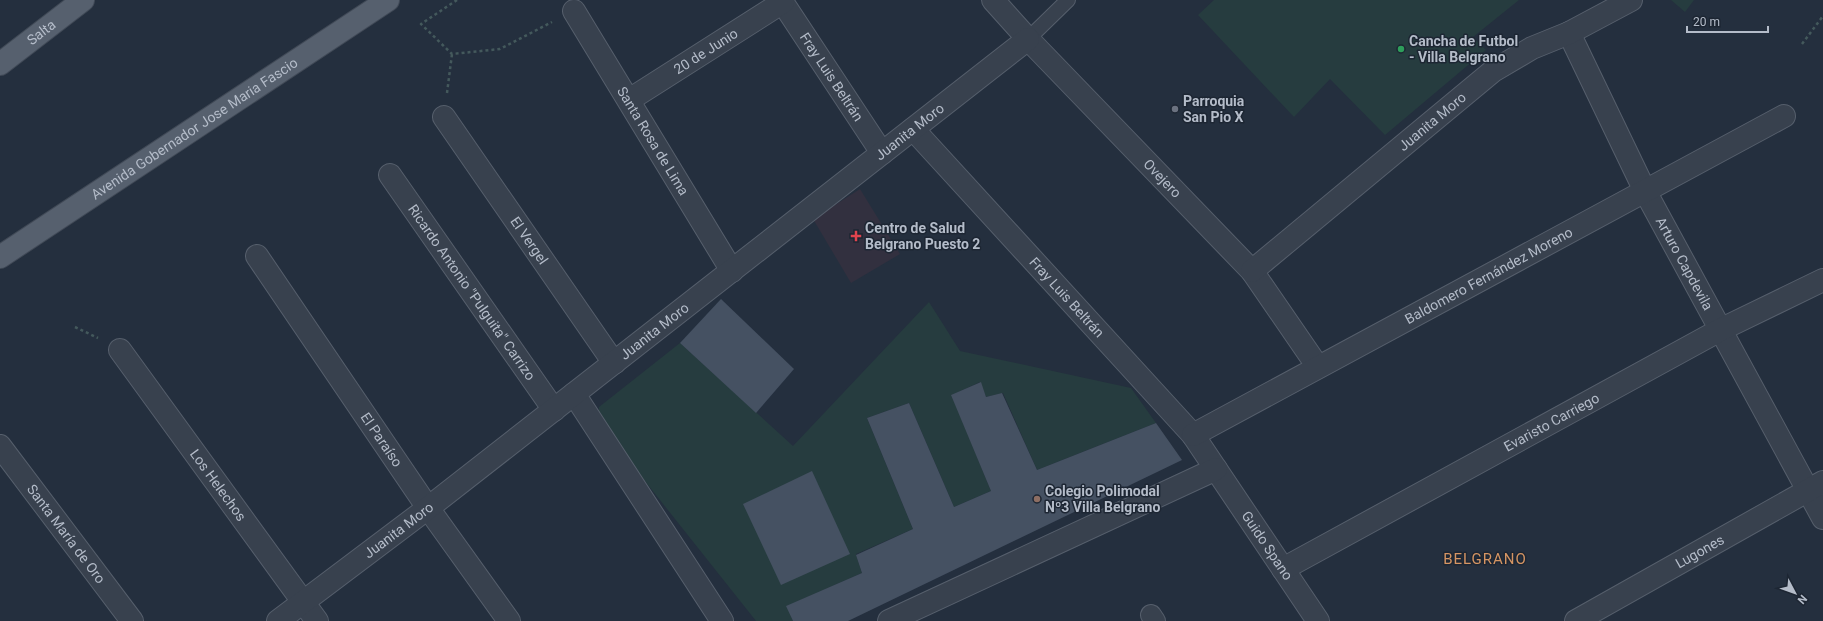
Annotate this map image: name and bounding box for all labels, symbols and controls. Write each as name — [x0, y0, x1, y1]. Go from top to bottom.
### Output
scale bar — [1687, 8, 1768, 34]
text: 20 m — [1693, 15, 1720, 29]
street label: Salta — [24, 16, 59, 48]
street label: 20 de Junio — [671, 25, 741, 77]
street label: Fray Luis Beltrán — [797, 29, 867, 124]
place label: Cancha de Futbol - Villa Belgrano — [1409, 33, 1518, 65]
marker: Cancha de Futbol - Villa Belgrano — [1396, 44, 1406, 54]
street label: Avenida Gobernador Jose Maria Fascio — [88, 54, 301, 202]
street label: Santa Rosa de Lima — [614, 84, 692, 198]
street label: Juanita Moro — [1395, 89, 1469, 154]
place label: Parroquia San Pio X — [1183, 93, 1245, 125]
street label: Juanita Moro — [872, 100, 947, 163]
marker: Parroquia San Pio X — [1170, 104, 1180, 114]
street label: Ovejero — [1140, 156, 1185, 201]
street label: Ricardo Antonio "Pulguita" Carrizo — [405, 201, 539, 383]
street label: El Vergel — [507, 214, 551, 267]
street label: Arturo Capdevila — [1653, 214, 1716, 313]
place label: Centro de Salud Belgrano Puesto 2 — [865, 220, 980, 252]
street label: Baldomero Fernández Moreno — [1402, 224, 1575, 327]
marker: Centro de Salud Belgrano Puesto 2 — [850, 230, 862, 242]
street label: Fray Luis Beltrán — [1026, 254, 1108, 341]
street label: Juanita Moro — [617, 299, 692, 363]
street label: Evaristo Carriego — [1501, 390, 1602, 455]
street label: El Paraíso — [358, 410, 406, 470]
street label: Los Helechos — [187, 446, 250, 524]
street label: Santa María de Oro — [24, 481, 109, 586]
place label: Colegio Polimodal Nº3 Villa Belgrano — [1045, 483, 1160, 515]
marker: Colegio Polimodal Nº3 Villa Belgrano — [1032, 494, 1042, 504]
street label: Juanita Moro — [361, 499, 437, 561]
street label: Guido Spano — [1238, 508, 1296, 583]
street label: Lugones — [1673, 531, 1727, 571]
district label: BELGRANO — [1443, 550, 1527, 568]
north arrow — [1775, 573, 1815, 613]
text: N — [1795, 592, 1810, 607]

